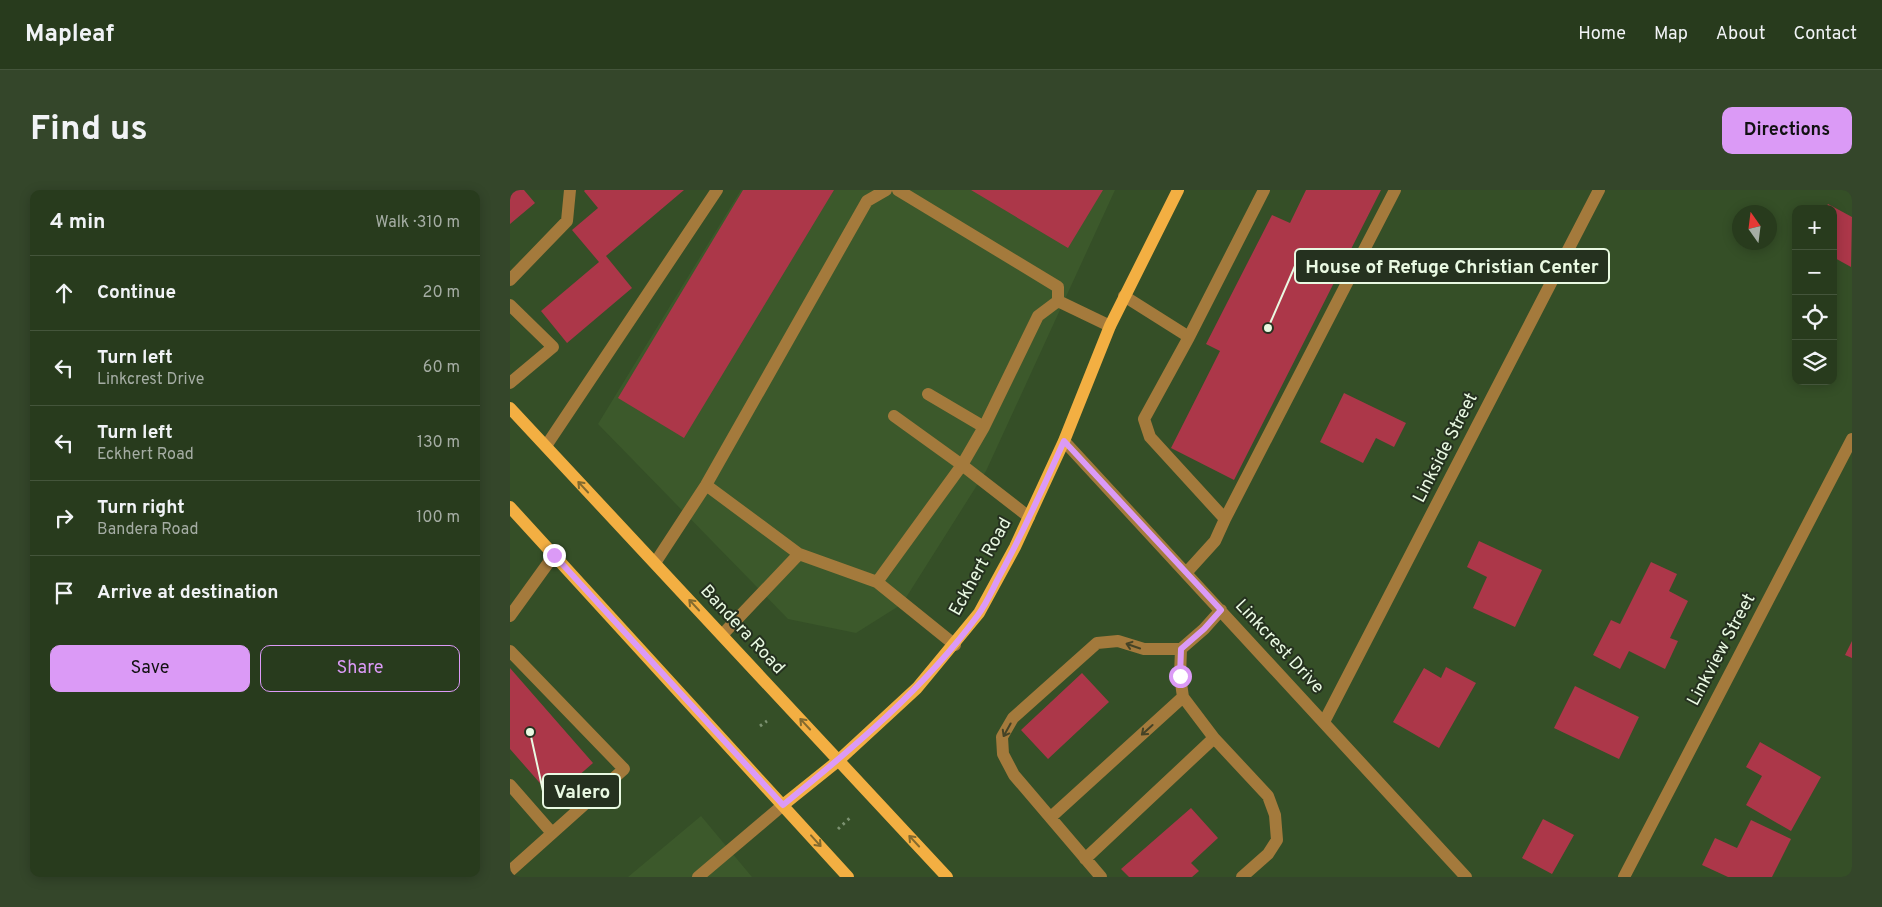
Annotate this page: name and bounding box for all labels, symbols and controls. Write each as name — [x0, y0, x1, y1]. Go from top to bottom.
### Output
text: Mapleaf — [25, 20, 114, 50]
text: Home — [1578, 23, 1626, 46]
text: Map — [1654, 23, 1688, 46]
text: About — [1716, 23, 1765, 46]
text: Contact — [1793, 23, 1857, 46]
button: Directions — [1722, 107, 1852, 154]
text: Find us — [30, 108, 148, 152]
north arrow — [1732, 205, 1777, 250]
map controls — [1792, 205, 1837, 385]
button: + — [1792, 205, 1837, 250]
text: 4 min — [50, 209, 106, 236]
text: Walk · 310 m — [375, 213, 460, 233]
callout: House of Refuge Christian Center — [1295, 249, 1609, 283]
button: − — [1792, 250, 1837, 295]
text: House of Refuge Christian Center — [1305, 256, 1599, 280]
icon: ahead — [50, 279, 78, 307]
text: Continue — [97, 281, 176, 305]
text: 20 m — [423, 283, 460, 303]
button: locate — [1792, 295, 1837, 340]
button: layers — [1792, 340, 1837, 385]
text: Turn left — [97, 346, 173, 370]
icon: left — [50, 354, 78, 382]
text: 60 m — [423, 358, 460, 378]
text: Linkcrest Drive — [97, 370, 204, 390]
street label: Linkside Street — [1408, 389, 1484, 507]
text: Turn left — [97, 421, 173, 445]
icon: left — [50, 429, 78, 457]
text: 130 m — [417, 433, 460, 453]
text: Eckhert Road — [97, 445, 194, 465]
one-way arrow — [577, 480, 589, 493]
text: Turn right — [97, 496, 185, 520]
icon: right — [50, 504, 78, 532]
text: 100 m — [416, 508, 460, 528]
street label: Eckhert Road — [945, 514, 1017, 620]
text: Bandera Road — [97, 520, 198, 540]
route end — [543, 544, 566, 567]
icon: arrive — [50, 579, 78, 607]
street label: Bandera Road — [695, 580, 789, 680]
text: Arrive at destination — [97, 581, 278, 605]
street label: Linkview Street — [1683, 590, 1761, 710]
street label: Linkcrest Drive — [1229, 595, 1329, 699]
one-way arrow — [688, 599, 700, 612]
one-way arrow — [1125, 640, 1141, 650]
button: Save — [50, 645, 250, 692]
button: Share — [260, 645, 460, 692]
route start — [1169, 665, 1192, 688]
one-way arrow — [799, 718, 811, 730]
one-way arrow — [1001, 722, 1011, 736]
one-way arrow — [1140, 724, 1153, 736]
callout: Valero — [543, 774, 620, 808]
text: Valero — [554, 781, 610, 805]
one-way arrow — [810, 834, 821, 847]
one-way arrow — [908, 835, 920, 848]

